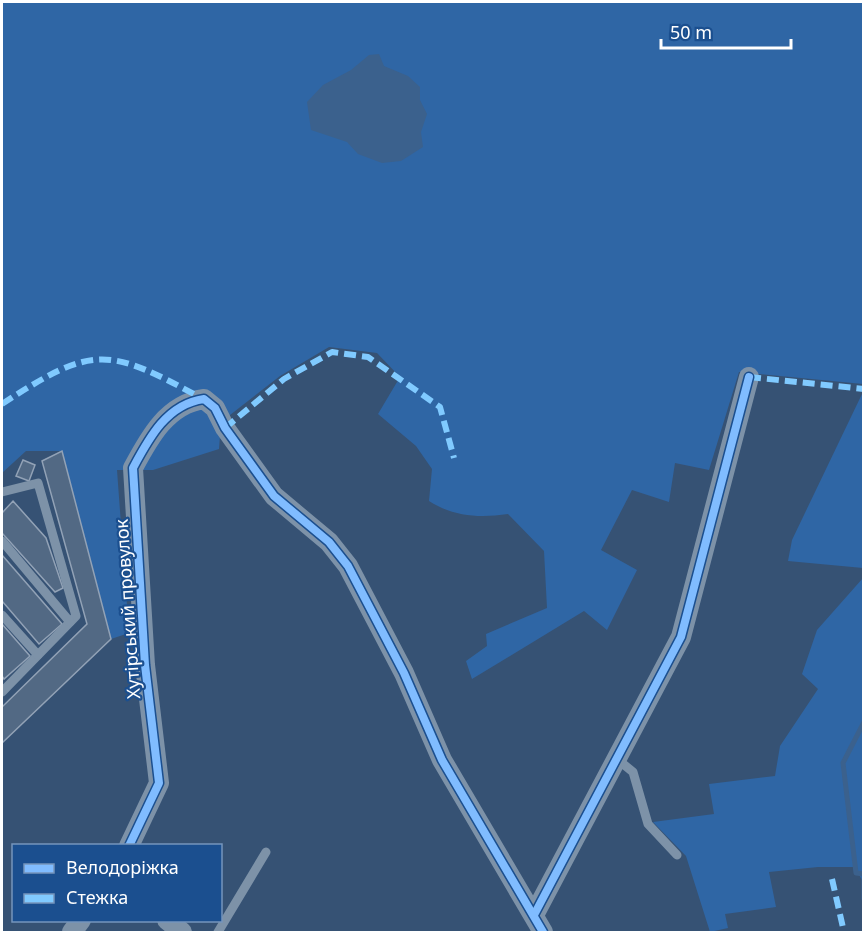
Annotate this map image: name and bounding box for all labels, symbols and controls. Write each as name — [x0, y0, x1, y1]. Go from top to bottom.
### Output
scale bar — [661, 12, 792, 50]
text: 50 m — [670, 20, 712, 44]
street label: Хутірський провулок — [109, 518, 145, 700]
legend — [12, 844, 222, 922]
text: Велодоріжка — [66, 855, 179, 879]
text: Стежка — [66, 885, 128, 909]

